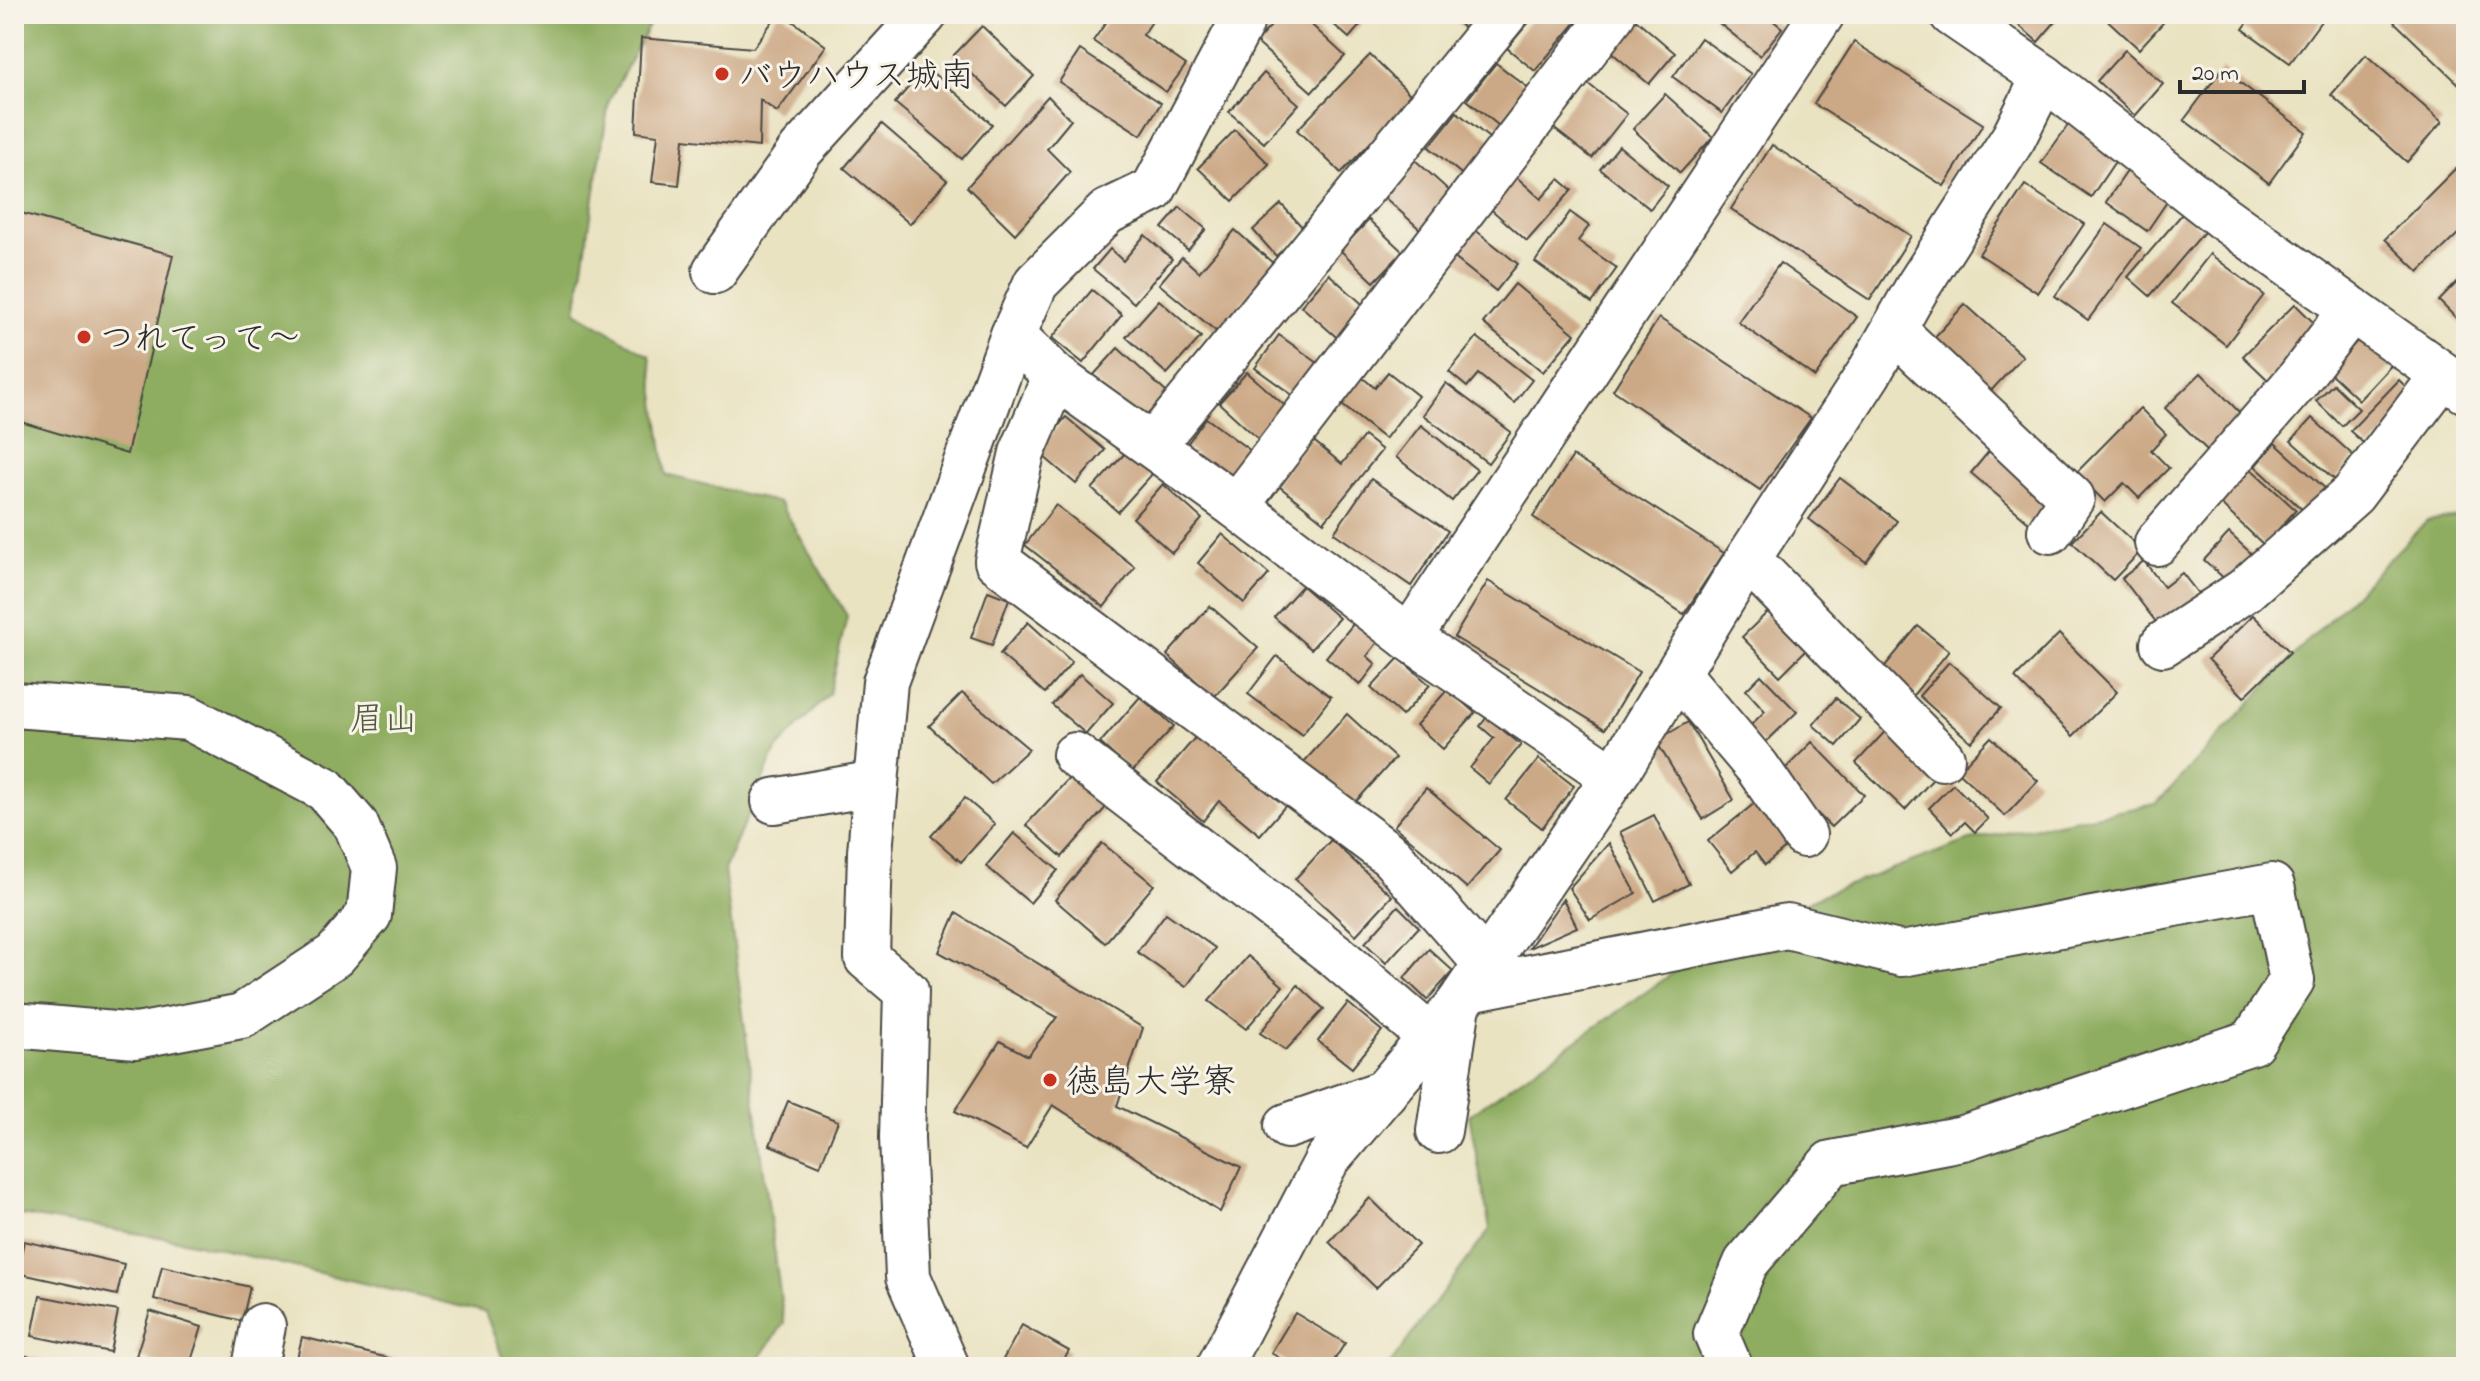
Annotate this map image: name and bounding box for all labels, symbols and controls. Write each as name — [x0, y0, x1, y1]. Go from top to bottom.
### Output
scale bar — [2180, 44, 2304, 94]
place label: バウハウス城南 — [738, 53, 974, 103]
text: 20 m — [2192, 57, 2239, 92]
marker: バウハウス城南 — [713, 65, 731, 83]
place label: つれてって～ — [100, 316, 301, 366]
marker: つれてって～ — [75, 328, 93, 346]
park label: 眉山 — [350, 697, 418, 747]
place label: 徳島大学寮 — [1066, 1059, 1236, 1109]
marker: 徳島大学寮 — [1041, 1071, 1059, 1089]

